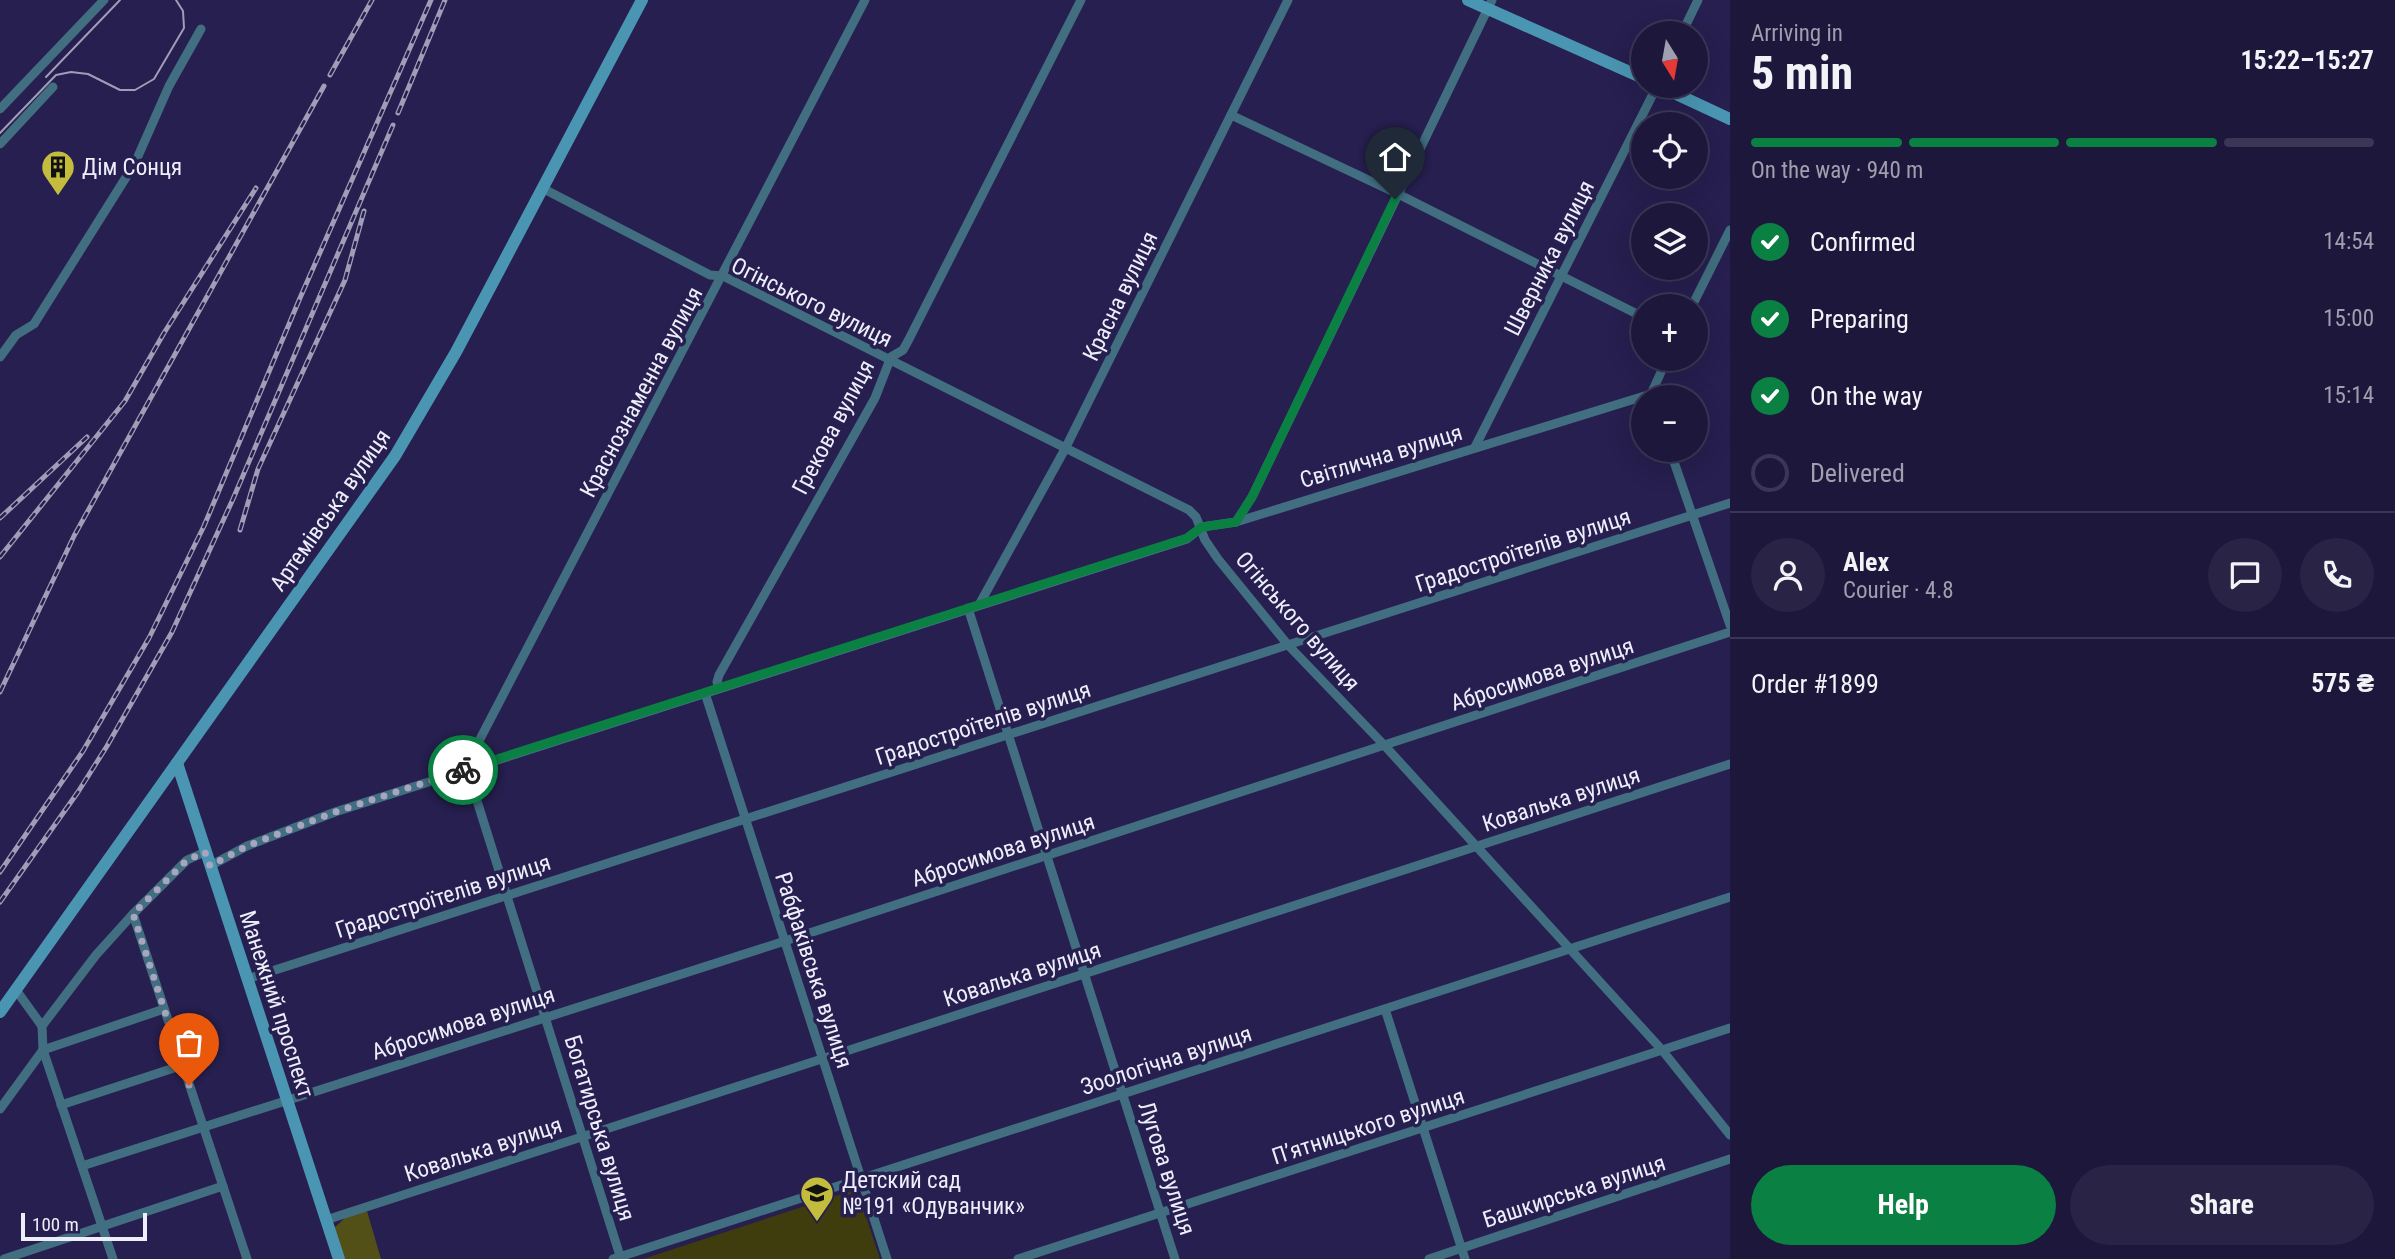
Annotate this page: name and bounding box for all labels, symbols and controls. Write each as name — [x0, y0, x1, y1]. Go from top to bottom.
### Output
text: Arriving in — [1751, 20, 1843, 47]
north arrow — [1631, 21, 1708, 98]
map controls — [1631, 21, 1708, 462]
text: 15:22–15:27 — [2240, 45, 2374, 75]
text: 5 min — [1751, 46, 1853, 100]
button: locate — [1631, 112, 1708, 189]
pin — [1365, 127, 1425, 199]
icon: home — [1376, 138, 1414, 176]
building icon: Дім Сонця — [39, 148, 77, 197]
place label: Дім Сонця — [82, 154, 182, 181]
text: On the way · 940 m — [1751, 157, 1923, 184]
street label: Шверника вулиця — [1499, 176, 1600, 340]
button: layers — [1631, 203, 1708, 280]
icon: check — [1751, 223, 1789, 261]
street label: Красна вулиця — [1077, 227, 1163, 365]
text: Confirmed — [1810, 227, 1916, 257]
text: 14:54 — [2323, 228, 2374, 255]
street label: Огінського вулиця — [727, 252, 897, 353]
street label: Краснознаменна вулиця — [574, 282, 708, 502]
button: + — [1631, 294, 1708, 371]
icon: check — [1751, 300, 1789, 338]
text: Preparing — [1810, 304, 1909, 334]
text: 15:00 — [2323, 305, 2374, 332]
street label: Грекова вулиця — [787, 355, 880, 499]
icon: check — [1751, 377, 1789, 415]
text: On the way — [1810, 381, 1923, 411]
text: 15:14 — [2323, 382, 2374, 409]
button: − — [1631, 385, 1708, 462]
street label: Світлична вулиця — [1297, 419, 1466, 494]
street label: Артемівська вулиця — [264, 424, 396, 596]
text: Delivered — [1810, 458, 1905, 488]
street label: Градостроїтелiв вулиця — [1412, 503, 1634, 598]
button: person — [1751, 538, 1825, 612]
button: chat — [2208, 538, 2282, 612]
button: phone — [2300, 538, 2374, 612]
street label: Огінського вулиця — [1230, 546, 1365, 697]
text: Alex — [1843, 547, 1889, 577]
text: Courier · 4.8 — [1843, 577, 1954, 604]
street label: Абросимова вулиця — [1447, 632, 1637, 717]
text: 575 ₴ — [2311, 668, 2374, 698]
text: Order #1899 — [1751, 669, 1879, 699]
street label: Градостроїтелiв вулиця — [872, 676, 1094, 771]
courier — [428, 735, 498, 805]
icon: bike — [444, 751, 482, 789]
street label: Ковалька вулиця — [1479, 761, 1643, 838]
street label: Абросимова вулиця — [908, 808, 1098, 893]
street label: Градостроїтелiв вулиця — [332, 849, 554, 944]
street label: Рабфаківська вулиця — [769, 869, 858, 1072]
street label: Манежний проспект — [234, 907, 320, 1101]
street label: Ковалька вулиця — [940, 936, 1104, 1013]
street label: Абросимова вулиця — [368, 981, 558, 1066]
pin — [159, 1013, 219, 1085]
street label: Зоологічна вулиця — [1077, 1020, 1255, 1101]
icon: bag — [170, 1024, 208, 1062]
street label: Богатирська вулиця — [558, 1032, 641, 1224]
street label: П’ятницького вулиця — [1268, 1083, 1468, 1170]
street label: Лугова вулиця — [1132, 1098, 1201, 1238]
street label: Ковалька вулиця — [401, 1111, 565, 1188]
street label: Башкирська вулиця — [1480, 1149, 1669, 1234]
button: Help — [1751, 1165, 2056, 1245]
button: Share — [2070, 1165, 2374, 1245]
place label: Детский сад №191 «Одуванчик» — [842, 1167, 1025, 1220]
school or university icon: Детский сад №191 «Одуванчик» — [798, 1174, 836, 1223]
scale bar — [21, 1210, 147, 1242]
text: 100 m — [32, 1213, 79, 1236]

